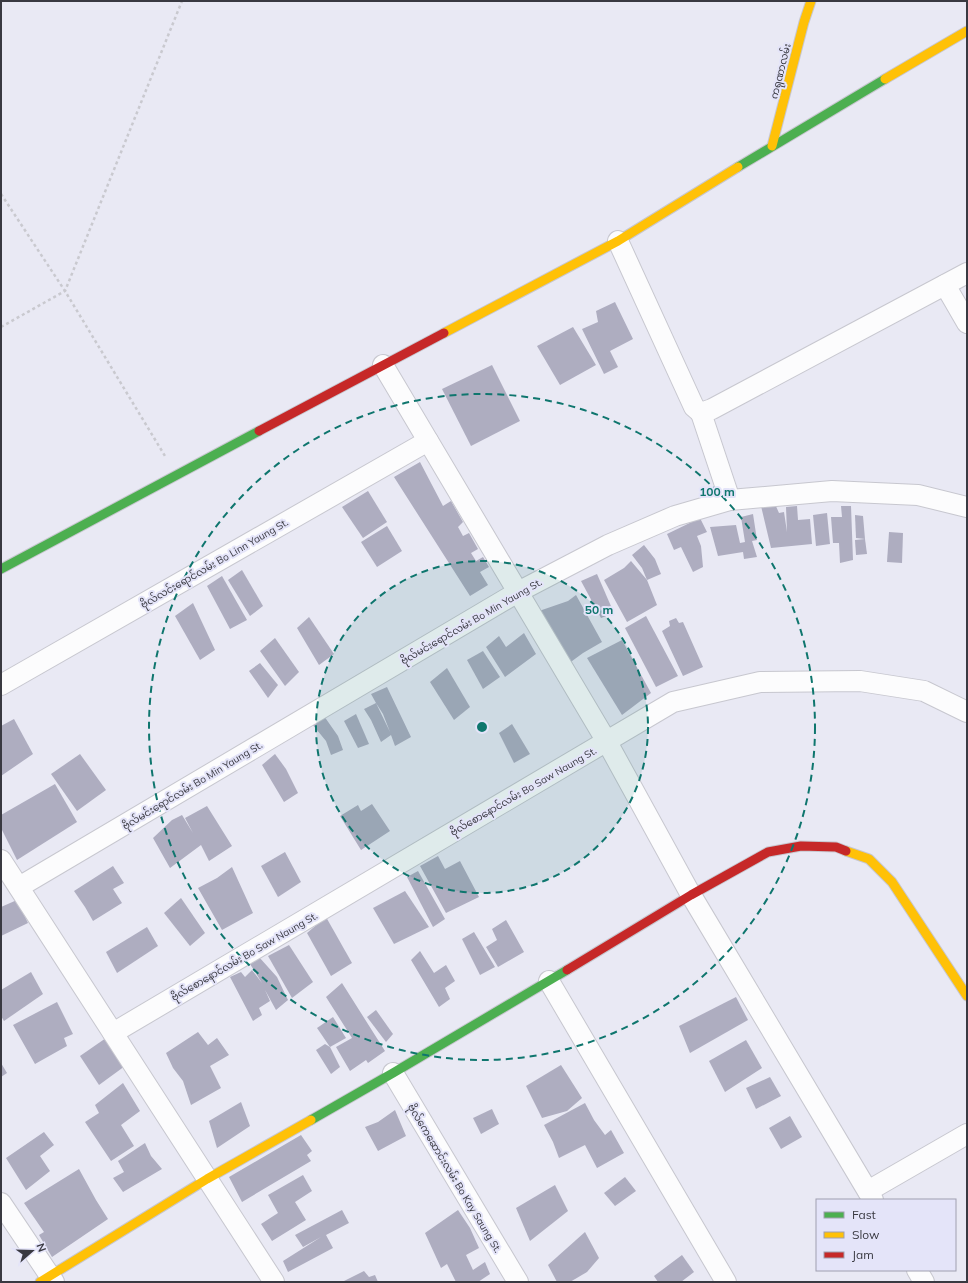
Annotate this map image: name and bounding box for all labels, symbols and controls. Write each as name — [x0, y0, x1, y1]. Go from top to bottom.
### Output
street label: ကရုဏာလမ်း — [766, 42, 796, 101]
text: 100 m — [699, 484, 735, 499]
street label: ဗိုလ်လင်းရောင်လမ်း Bo Linn Yaung St. — [138, 515, 291, 613]
street label: ဗိုလ်မင်းရောင်လမ်း Bo Min Yaung St. — [398, 575, 545, 669]
text: 50 m — [585, 602, 613, 617]
centre of rings — [475, 720, 489, 734]
street label: ဗိုလ်မင်းရောင်လမ်း Bo Min Yaung St. — [119, 737, 266, 834]
street label: ဗိုလ်စောနောင်လမ်း Bo Saw Naung St. — [447, 743, 600, 841]
street label: ဗိုလ်စောနောင်လမ်း Bo Saw Naung St. — [168, 908, 321, 1006]
street label: ဗိုလ်ကေဆောင်းလမ်း Bo Kay Saung St. — [403, 1101, 505, 1256]
legend — [816, 1199, 956, 1271]
text: Fast — [852, 1207, 876, 1222]
text: Slow — [852, 1227, 880, 1242]
north arrow — [12, 1231, 52, 1271]
text: N — [33, 1241, 49, 1254]
text: Jam — [852, 1247, 874, 1262]

